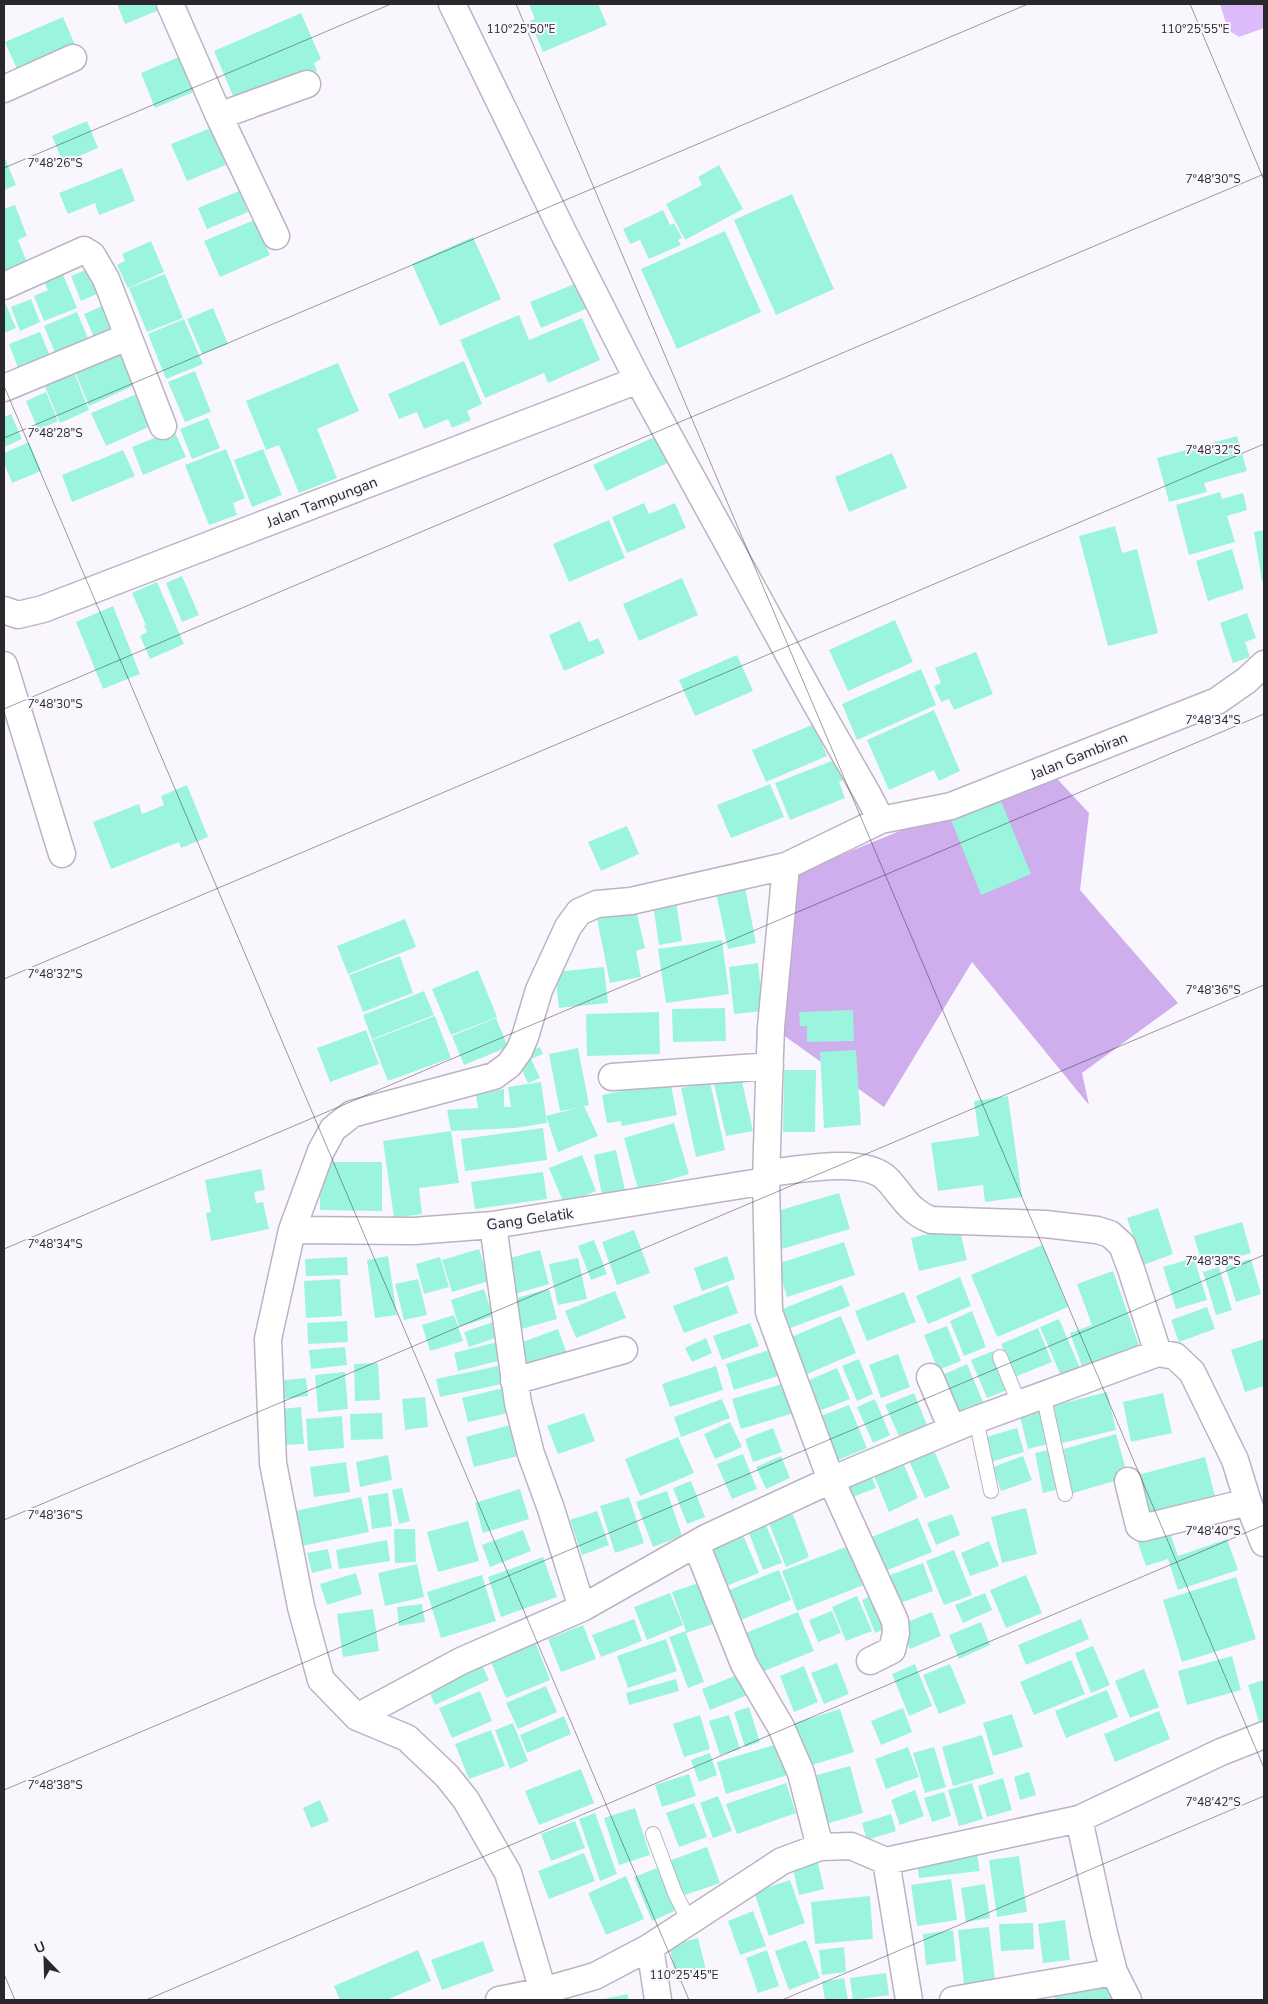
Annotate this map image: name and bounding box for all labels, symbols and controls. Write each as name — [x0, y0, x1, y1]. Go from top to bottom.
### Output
text: 110°25'50"E — [486, 21, 556, 37]
text: 110°25'55"E — [1160, 21, 1230, 37]
text: 7°48'26"S — [27, 155, 83, 171]
text: 7°48'30"S — [1185, 171, 1241, 187]
text: 7°48'28"S — [27, 425, 83, 441]
text: 7°48'32"S — [1185, 442, 1241, 458]
street label: Jalan Tampungan — [263, 472, 380, 533]
text: 7°48'30"S — [27, 696, 83, 712]
text: 7°48'34"S — [1185, 712, 1241, 728]
street label: Jalan Gambiran — [1026, 727, 1131, 785]
text: 7°48'32"S — [27, 966, 83, 982]
text: 7°48'36"S — [1185, 982, 1241, 998]
street label: Gang Gelatik — [485, 1203, 575, 1235]
text: 7°48'34"S — [27, 1236, 83, 1252]
text: 7°48'38"S — [1185, 1253, 1241, 1269]
text: 7°48'36"S — [27, 1507, 83, 1523]
text: 7°48'40"S — [1185, 1523, 1241, 1539]
text: 7°48'38"S — [27, 1777, 83, 1793]
text: 7°48'42"S — [1185, 1794, 1241, 1810]
north arrow — [20, 1934, 70, 1984]
text: U — [32, 1937, 49, 1958]
text: 110°25'45"E — [649, 1967, 719, 1983]

